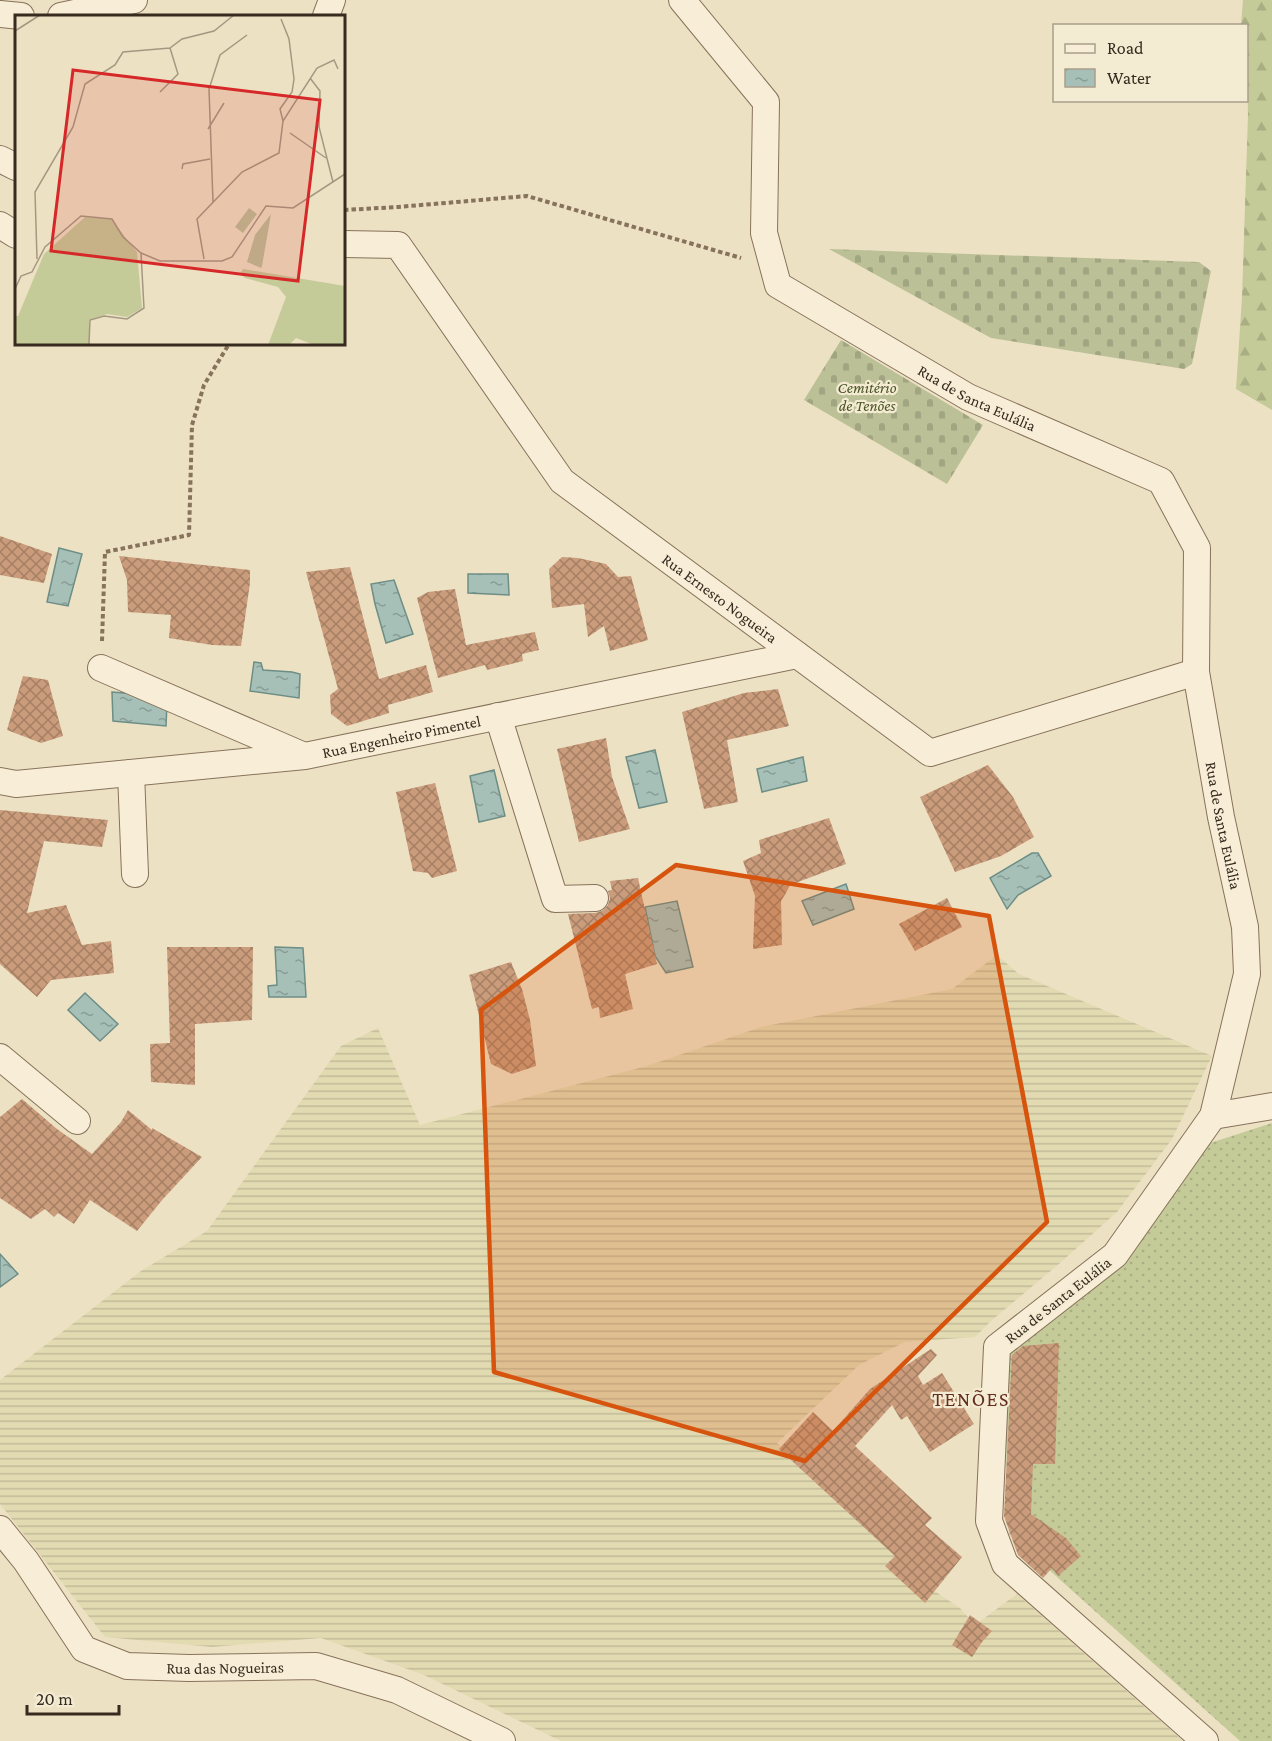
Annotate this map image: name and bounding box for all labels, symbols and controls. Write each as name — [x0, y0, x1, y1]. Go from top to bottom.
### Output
inset map — [15, 15, 345, 345]
legend — [1053, 24, 1248, 102]
text: Road — [1107, 38, 1144, 58]
text: Water — [1107, 68, 1152, 88]
street label: Rua de Santa Eulália — [915, 361, 1039, 434]
park label: Cemitério de Tenões — [838, 379, 897, 414]
street label: Rua Ernesto Nogueira — [659, 550, 781, 646]
street label: Rua Engenheiro Pimentel — [321, 712, 482, 761]
street label: Rua de Santa Eulália — [1203, 760, 1245, 891]
street label: Rua de Santa Eulália — [1002, 1253, 1115, 1347]
district label: TENÕES — [932, 1388, 1010, 1410]
street label: Rua das Nogueiras — [166, 1658, 284, 1677]
scale bar — [27, 1678, 118, 1716]
text: 20 m — [36, 1689, 73, 1709]

